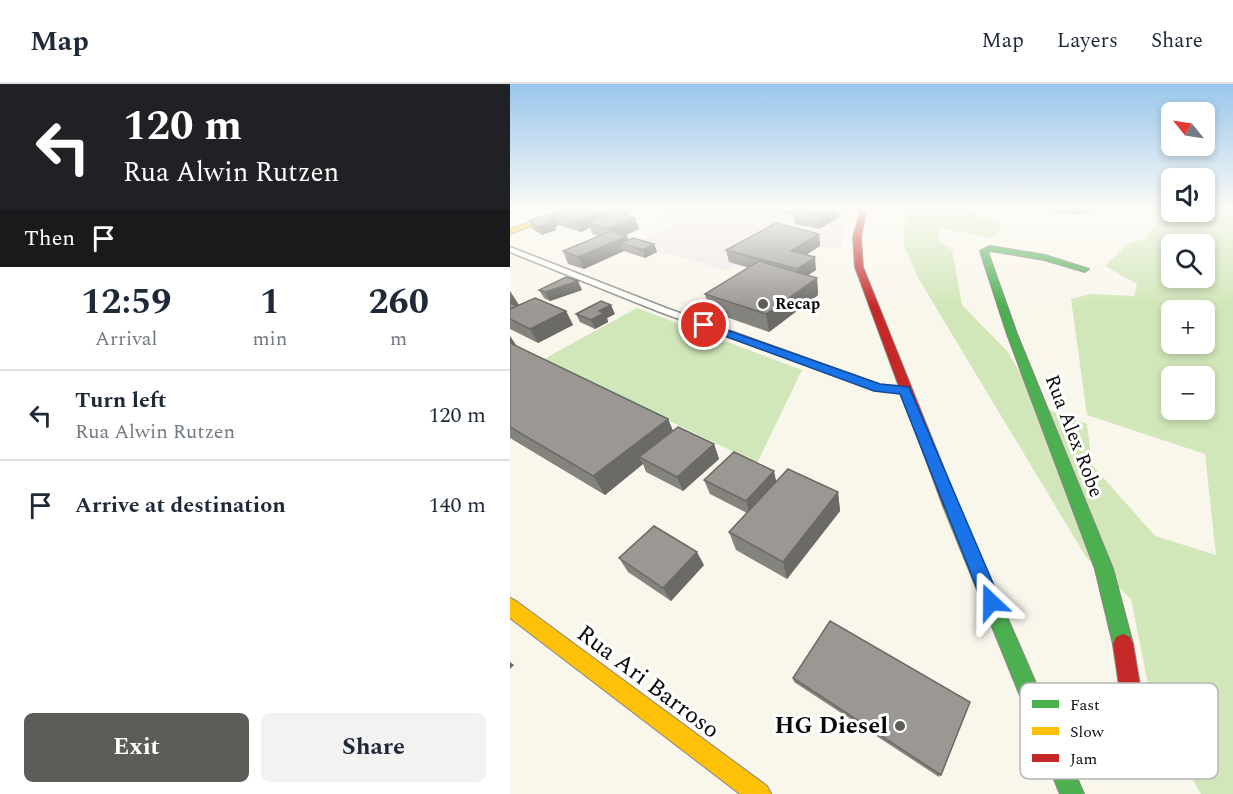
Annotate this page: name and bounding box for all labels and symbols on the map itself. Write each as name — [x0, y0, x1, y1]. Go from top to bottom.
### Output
north arrow — [1161, 102, 1215, 156]
place label: Recap — [775, 292, 820, 316]
marker: Recap — [756, 297, 770, 311]
pin — [678, 299, 729, 350]
street label: Rua Alex Robe — [1037, 370, 1111, 502]
position arrow — [959, 570, 1023, 634]
street label: Rua Ari Barroso — [569, 616, 727, 748]
legend — [1020, 683, 1218, 779]
text: Fast — [1070, 693, 1100, 717]
place label: HG Diesel — [774, 708, 888, 744]
marker: HG Diesel — [893, 719, 907, 733]
text: Slow — [1070, 720, 1105, 744]
text: Jam — [1070, 747, 1098, 771]

